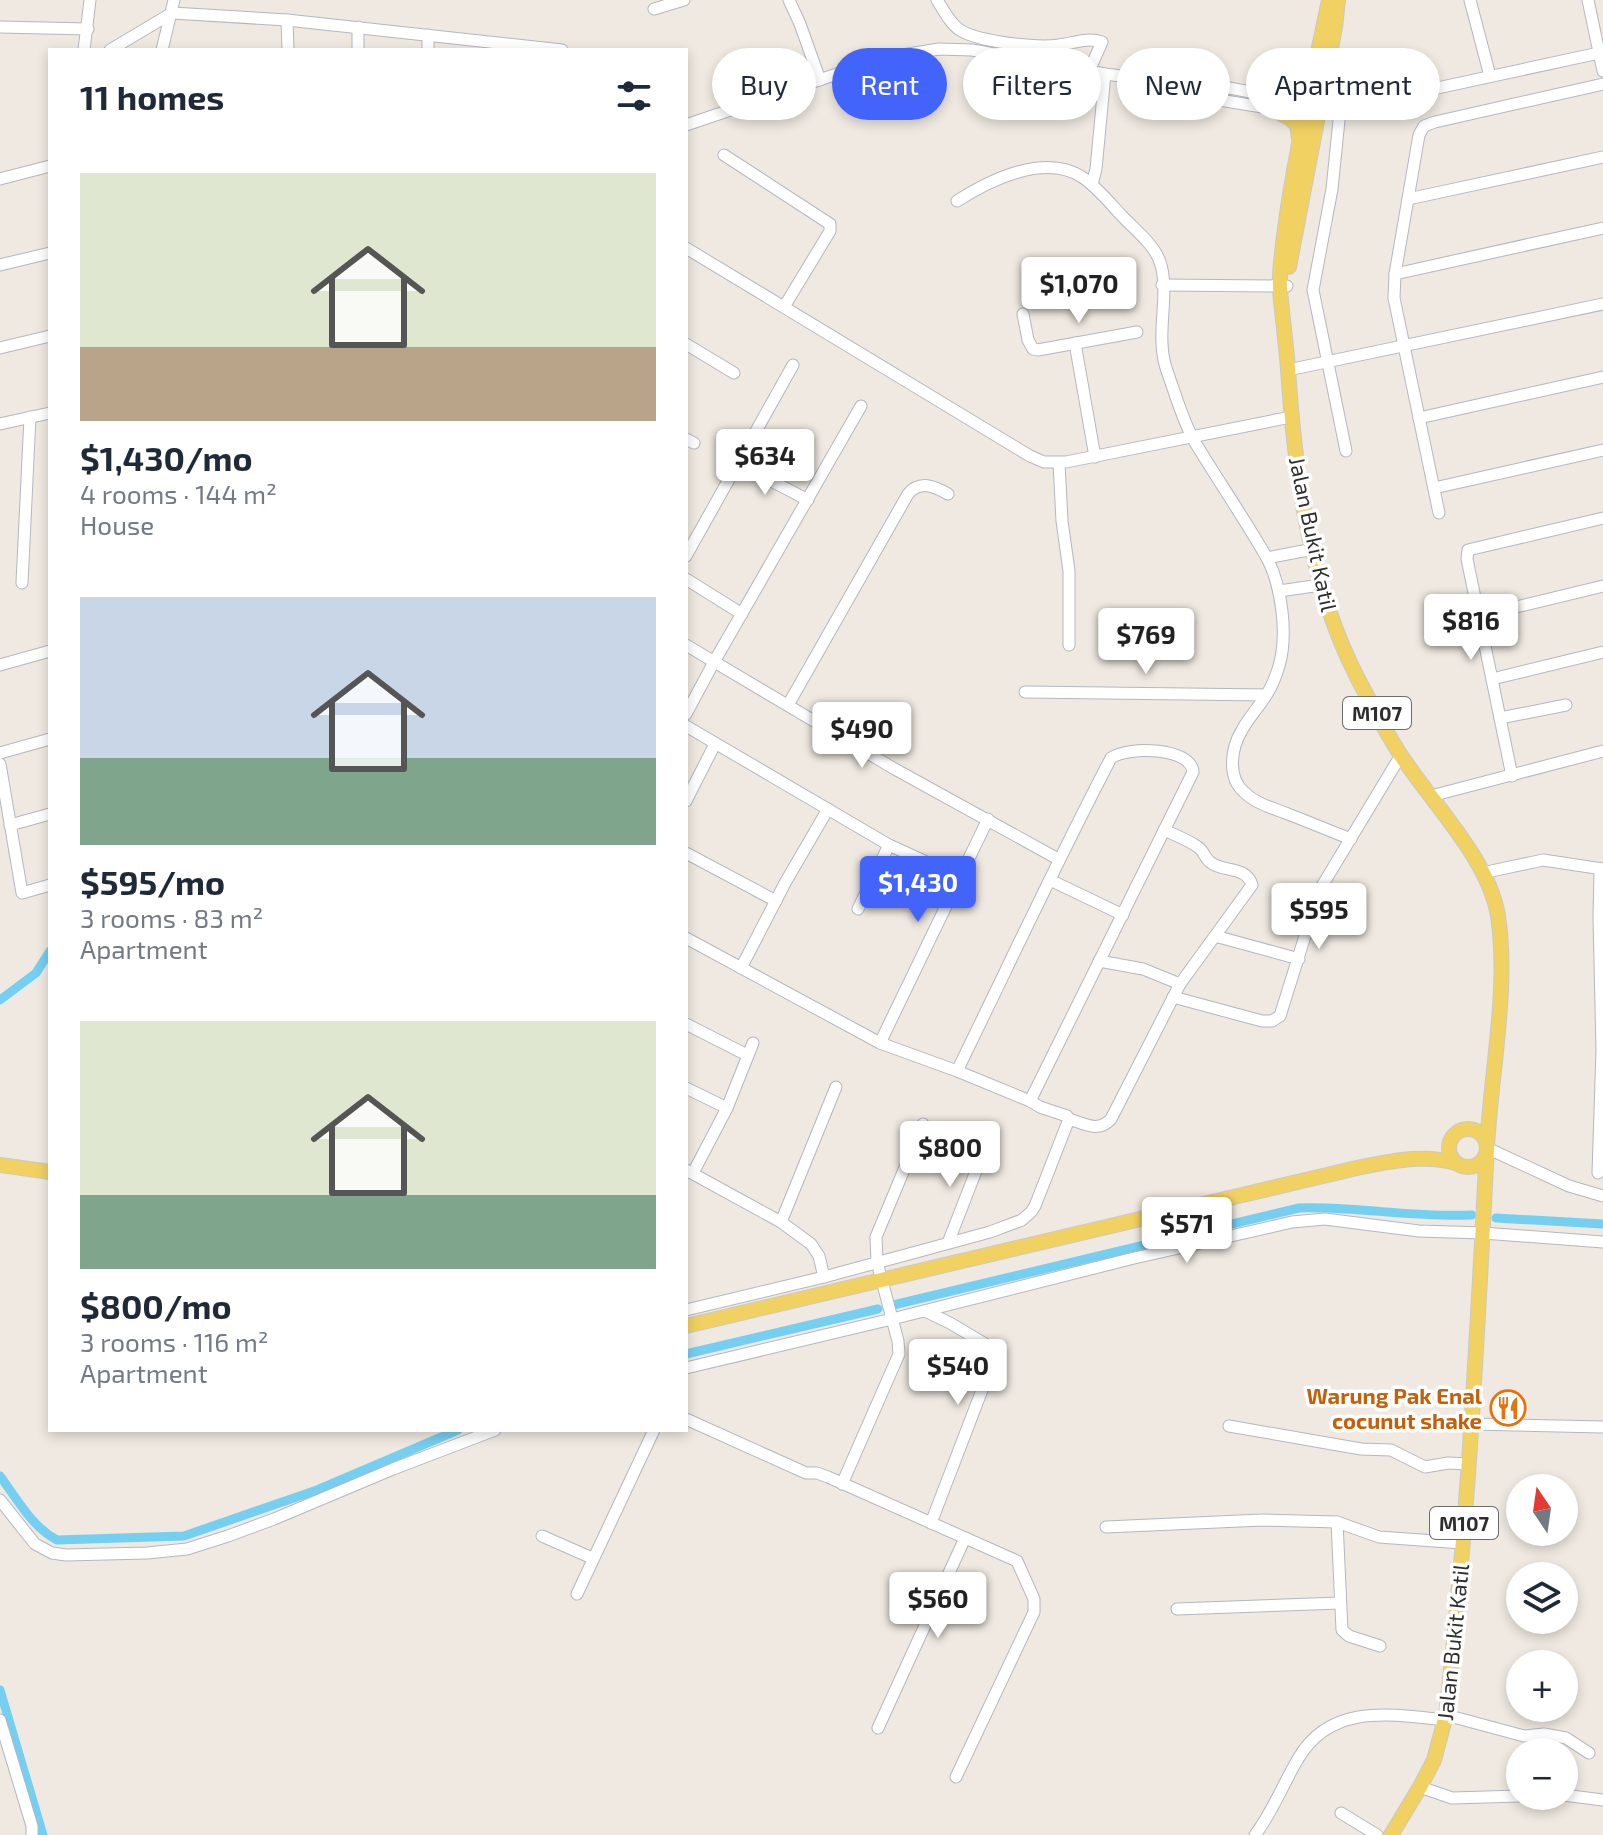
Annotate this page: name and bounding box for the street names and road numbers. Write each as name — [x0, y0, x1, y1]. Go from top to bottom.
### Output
street label: Jalan Bukit Katil — [1285, 454, 1343, 614]
road number: M107 — [1343, 697, 1411, 729]
road number: M107 — [1430, 1507, 1498, 1539]
street label: Jalan Bukit Katil — [1431, 1562, 1473, 1722]

